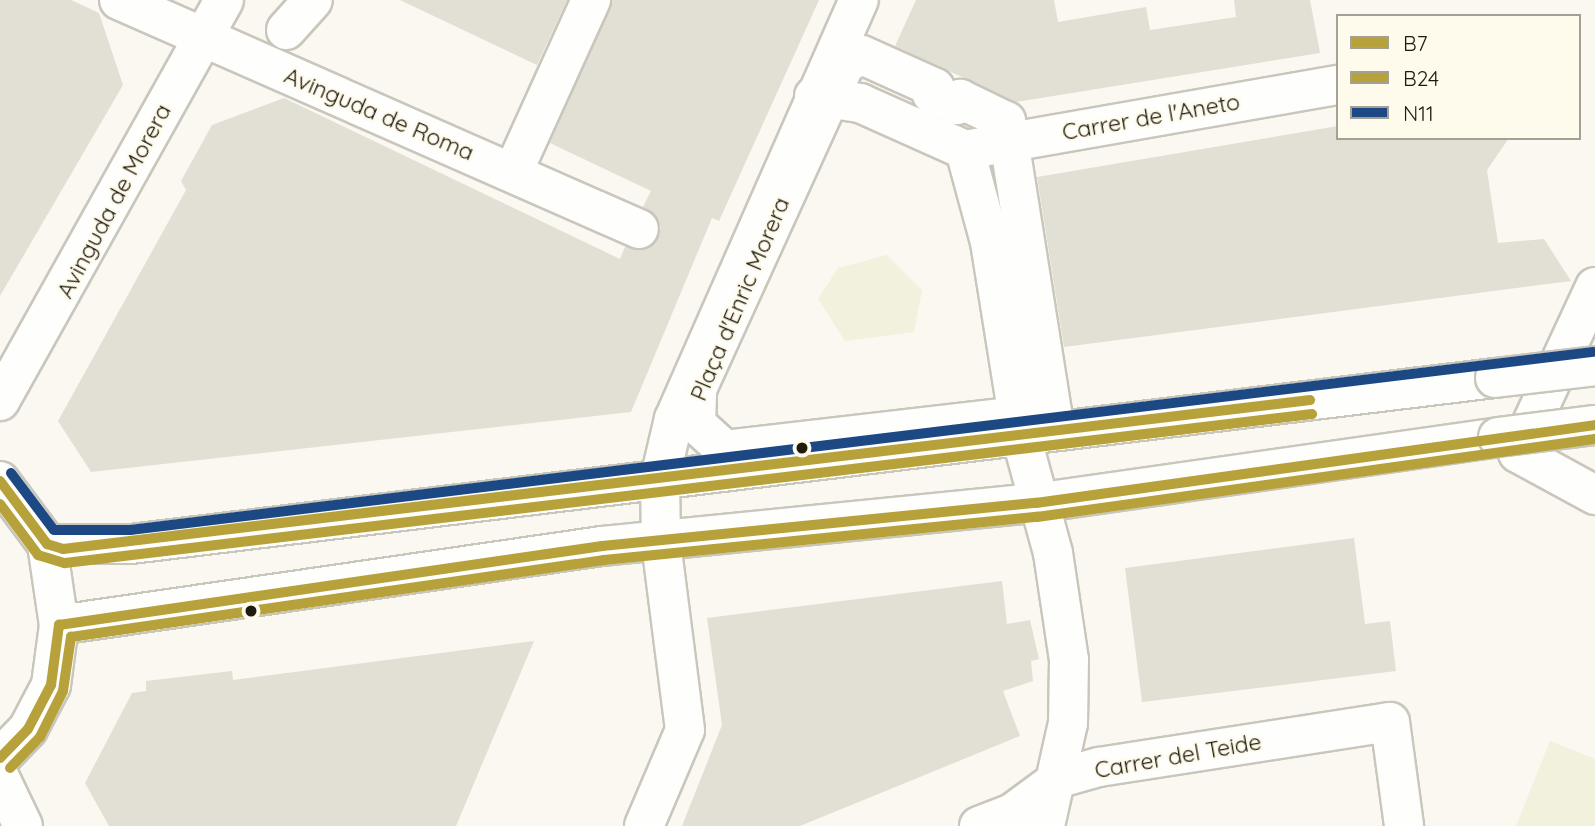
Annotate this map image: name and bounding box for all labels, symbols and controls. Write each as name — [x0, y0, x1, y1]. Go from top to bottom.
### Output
legend — [1336, 14, 1581, 140]
text: B7 — [1403, 30, 1427, 56]
street label: Avinguda de Roma — [280, 62, 478, 166]
text: B24 — [1403, 65, 1439, 91]
street label: Carrer de l'Aneto — [1060, 88, 1242, 146]
street label: Avinguda de Morera — [51, 99, 177, 303]
text: N11 — [1403, 100, 1434, 126]
street label: Plaça d'Enric Morera — [685, 193, 795, 405]
unlabelled marker — [795, 441, 809, 455]
unlabelled marker — [244, 604, 258, 618]
street label: Carrer del Teide — [1092, 728, 1264, 784]

